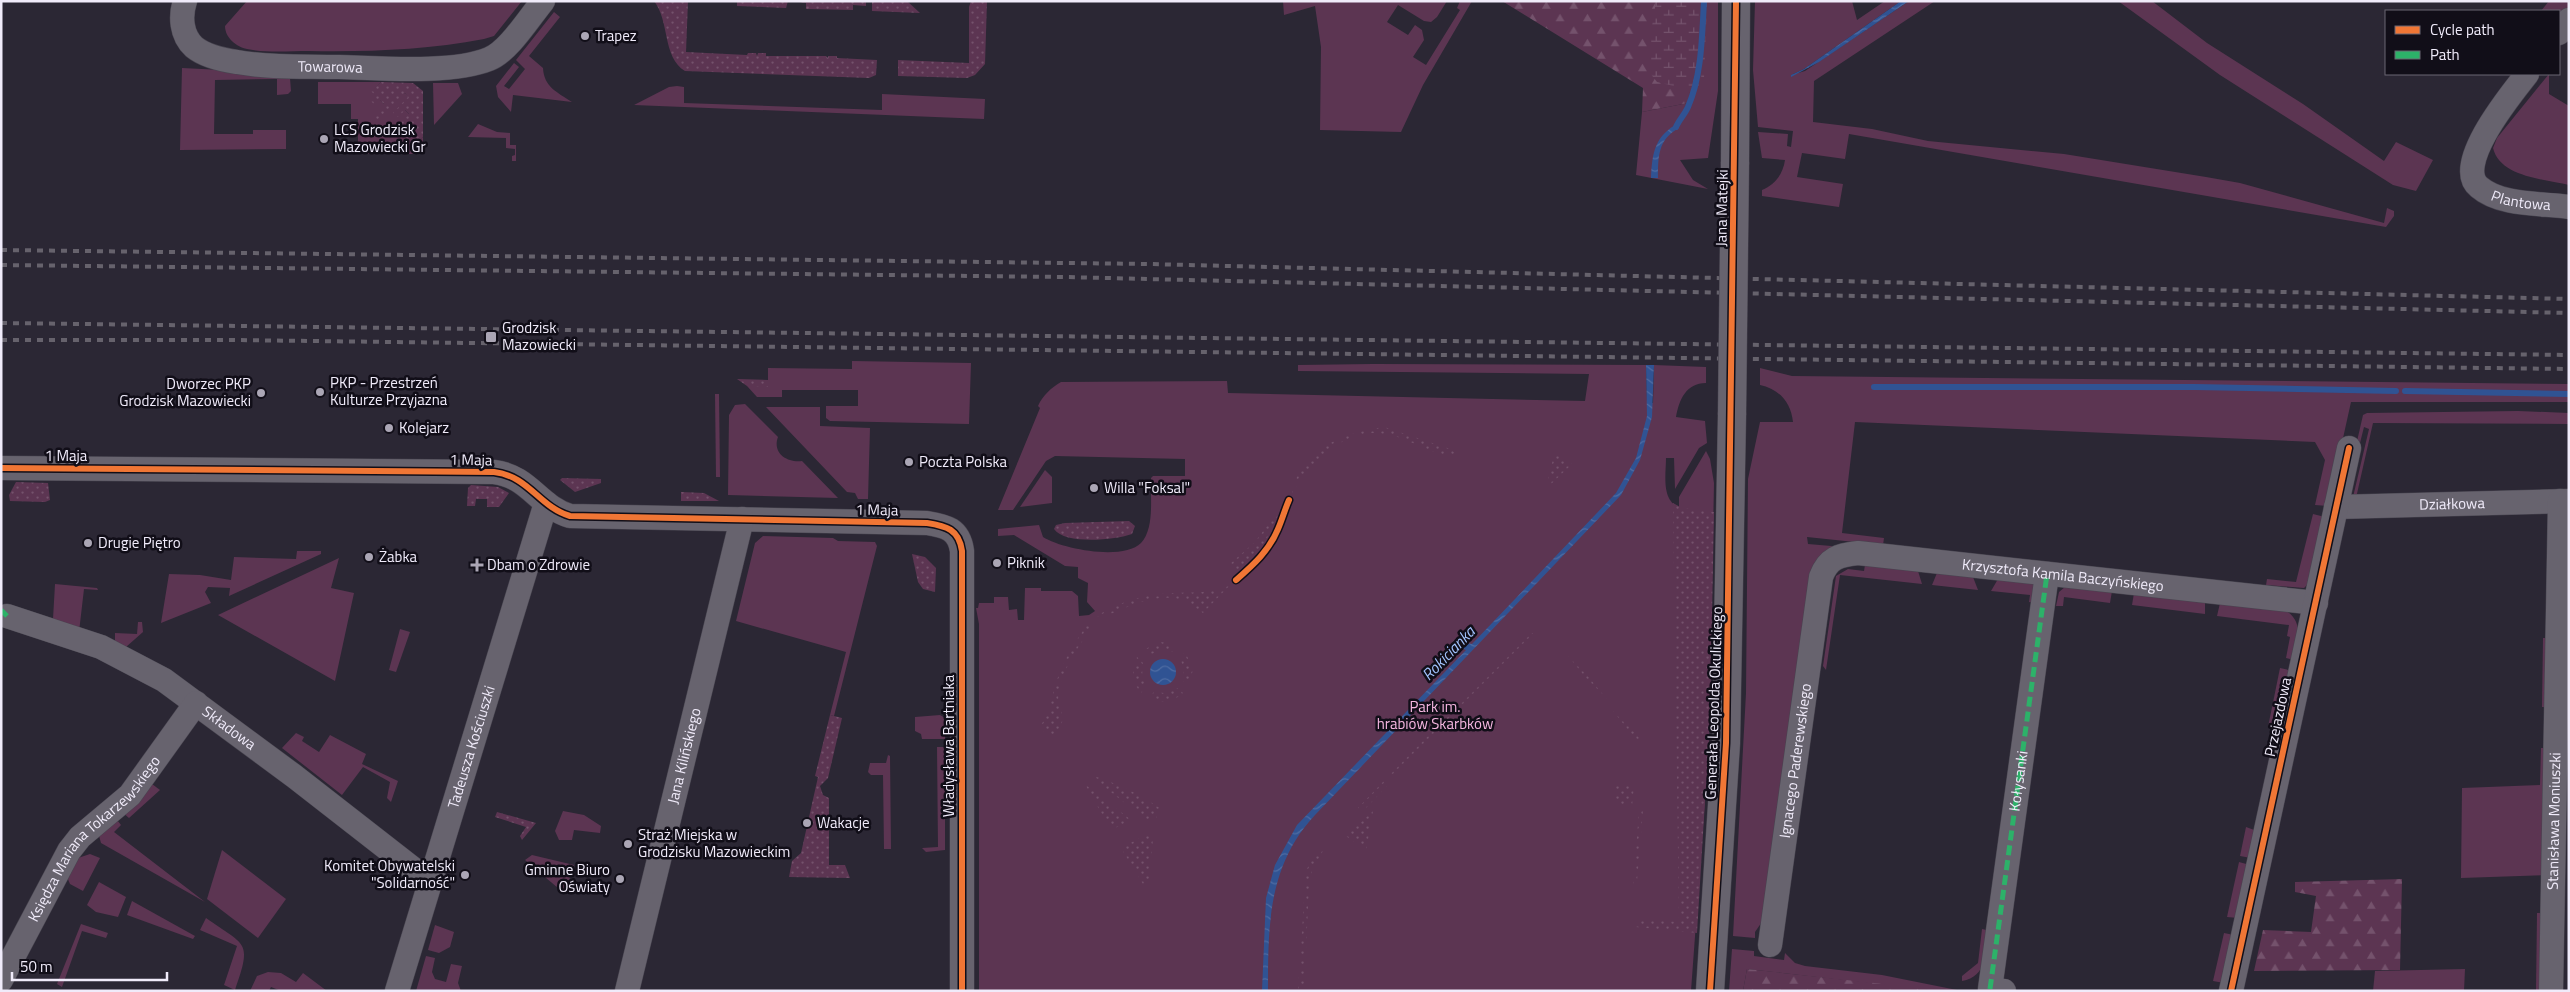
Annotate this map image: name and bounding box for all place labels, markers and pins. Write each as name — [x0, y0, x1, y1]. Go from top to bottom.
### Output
place label: Trapez — [595, 24, 637, 47]
marker: Trapez — [579, 30, 591, 42]
place label: LCS Grodzisk Mazowiecki Gr — [334, 118, 426, 158]
marker: LCS Grodzisk Mazowiecki Gr — [318, 133, 330, 145]
place label: Grodzisk Mazowiecki — [502, 316, 576, 356]
marker: Grodzisk Mazowiecki — [484, 330, 498, 344]
place label: PKP - Przestrzeń Kulturze Przyjazna — [330, 371, 448, 411]
place label: Dworzec PKP Grodzisk Mazowiecki — [119, 372, 251, 412]
marker: PKP - Przestrzeń Kulturze Przyjazna — [314, 386, 326, 398]
marker: Dworzec PKP Grodzisk Mazowiecki — [255, 387, 267, 399]
place label: Kolejarz — [399, 416, 449, 439]
marker: Kolejarz — [383, 422, 395, 434]
place label: Poczta Polska — [919, 450, 1008, 473]
marker: Poczta Polska — [903, 456, 915, 468]
place label: Willa "Foksal" — [1104, 476, 1190, 499]
marker: Willa "Foksal" — [1088, 482, 1100, 494]
place label: Drugie Piętro — [98, 531, 181, 554]
marker: Drugie Piętro — [82, 537, 94, 549]
place label: Żabka — [379, 545, 418, 568]
marker: Żabka — [363, 551, 375, 563]
place label: Piknik — [1007, 551, 1045, 574]
place label: Dbam o Zdrowie — [487, 553, 590, 576]
marker: Piknik — [991, 557, 1003, 569]
marker: Dbam o Zdrowie — [471, 559, 483, 571]
place label: Wakacje — [817, 811, 870, 834]
marker: Wakacje — [801, 817, 813, 829]
place label: Straż Miejska w Grodzisku Mazowieckim — [638, 823, 790, 863]
marker: Straż Miejska w Grodzisku Mazowieckim — [622, 838, 634, 850]
place label: Komitet Obywatelski "Solidarność" — [324, 854, 455, 894]
place label: Gminne Biuro Oświaty — [524, 858, 610, 898]
marker: Komitet Obywatelski "Solidarność" — [459, 869, 471, 881]
marker: Gminne Biuro Oświaty — [614, 873, 626, 885]

